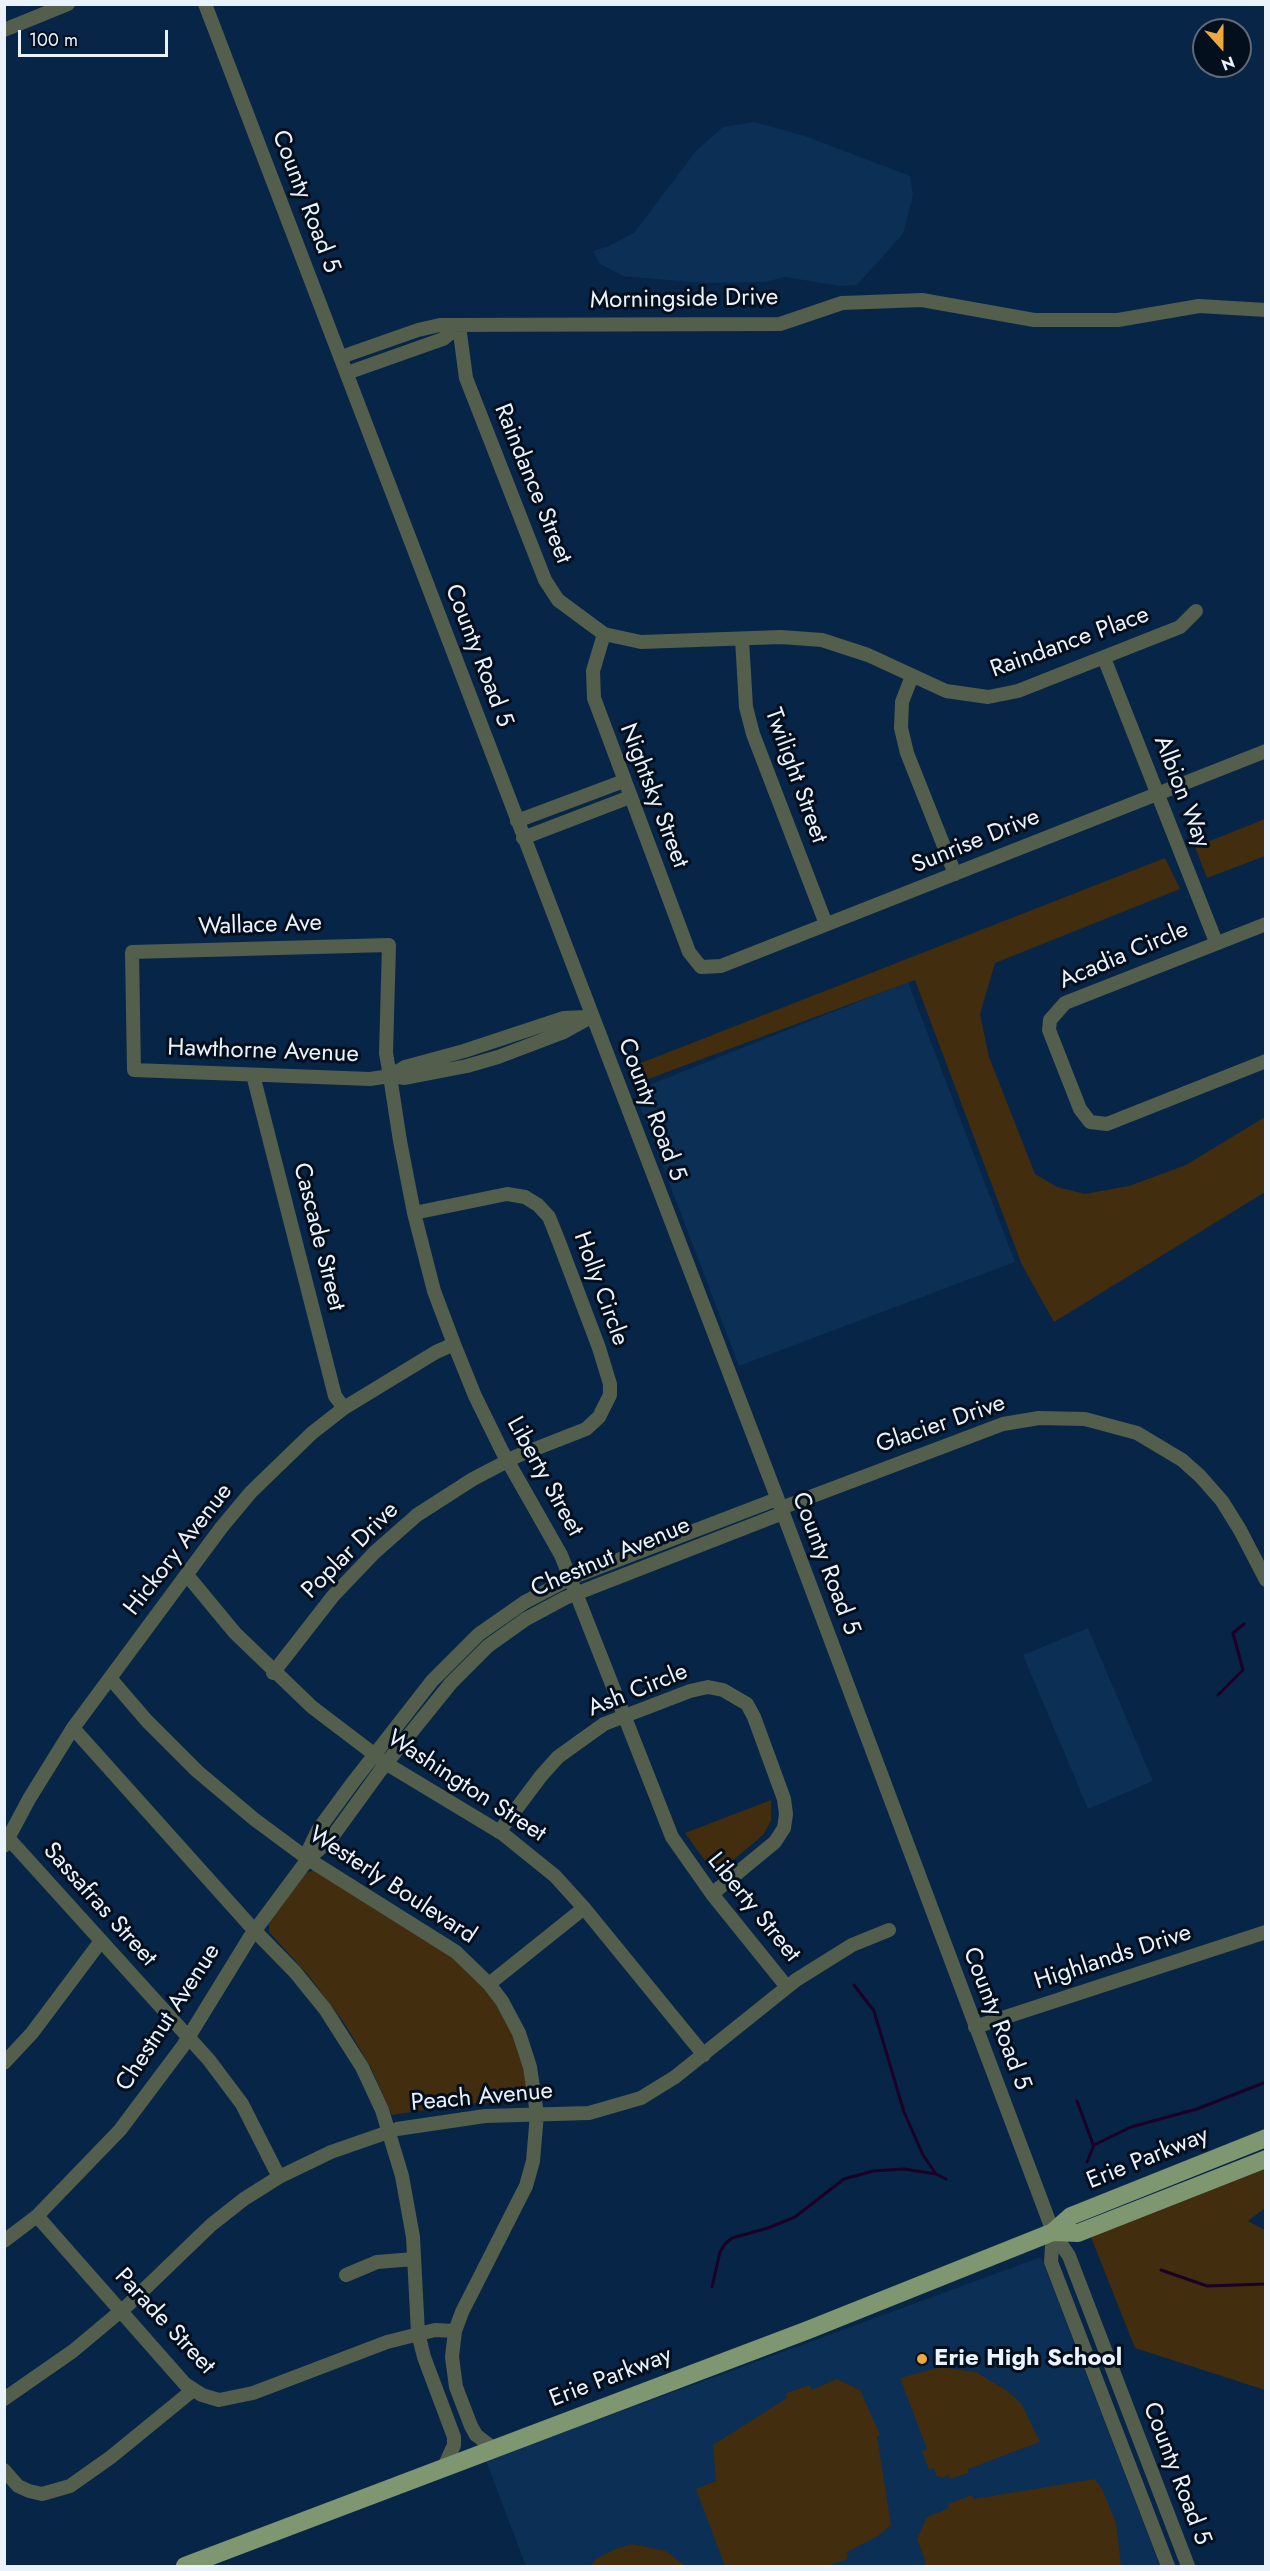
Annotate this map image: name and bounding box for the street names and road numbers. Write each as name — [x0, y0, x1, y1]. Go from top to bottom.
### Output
street label: County Road 5 — [265, 126, 345, 278]
street label: Morningside Drive — [590, 284, 778, 316]
street label: Raindance Street — [487, 400, 577, 568]
street label: County Road 5 — [438, 580, 518, 732]
street label: Raindance Place — [987, 601, 1153, 685]
street label: Twilight Street — [757, 705, 833, 847]
street label: Nightsky Street — [612, 720, 694, 872]
street label: Albion Way — [1146, 732, 1216, 852]
street label: Sunrise Drive — [908, 803, 1044, 881]
street label: Wallace Ave — [198, 909, 322, 943]
street label: Acadia Circle — [1055, 916, 1193, 996]
street label: Hawthorne Avenue — [167, 1034, 359, 1070]
street label: County Road 5 — [611, 1034, 691, 1186]
street label: Cascade Street — [286, 1160, 350, 1314]
street label: Holly Circle — [566, 1228, 634, 1350]
street label: Glacier Drive — [873, 1389, 1009, 1461]
street label: Liberty Street — [499, 1412, 589, 1542]
street label: Hickory Avenue — [119, 1478, 239, 1622]
street label: County Road 5 — [785, 1488, 865, 1640]
street label: Poplar Drive — [297, 1497, 405, 1605]
street label: Chestnut Avenue — [527, 1512, 695, 1604]
street label: Ash Circle — [584, 1658, 692, 1724]
street label: Washington Street — [381, 1725, 551, 1849]
street label: Westerly Boulevard — [303, 1821, 481, 1951]
street label: Sassafras Street — [36, 1837, 162, 1973]
street label: Liberty Street — [700, 1848, 806, 1968]
street label: Highlands Drive — [1031, 1919, 1195, 1997]
street label: Chestnut Avenue — [111, 1939, 227, 2097]
street label: County Road 5 — [956, 1943, 1036, 2095]
street label: Peach Avenue — [410, 2077, 554, 2119]
street label: Erie Parkway — [1083, 2122, 1213, 2196]
street label: Parade Street — [108, 2263, 220, 2381]
street label: Erie Parkway — [546, 2342, 676, 2414]
street label: County Road 5 — [1136, 2398, 1216, 2550]

